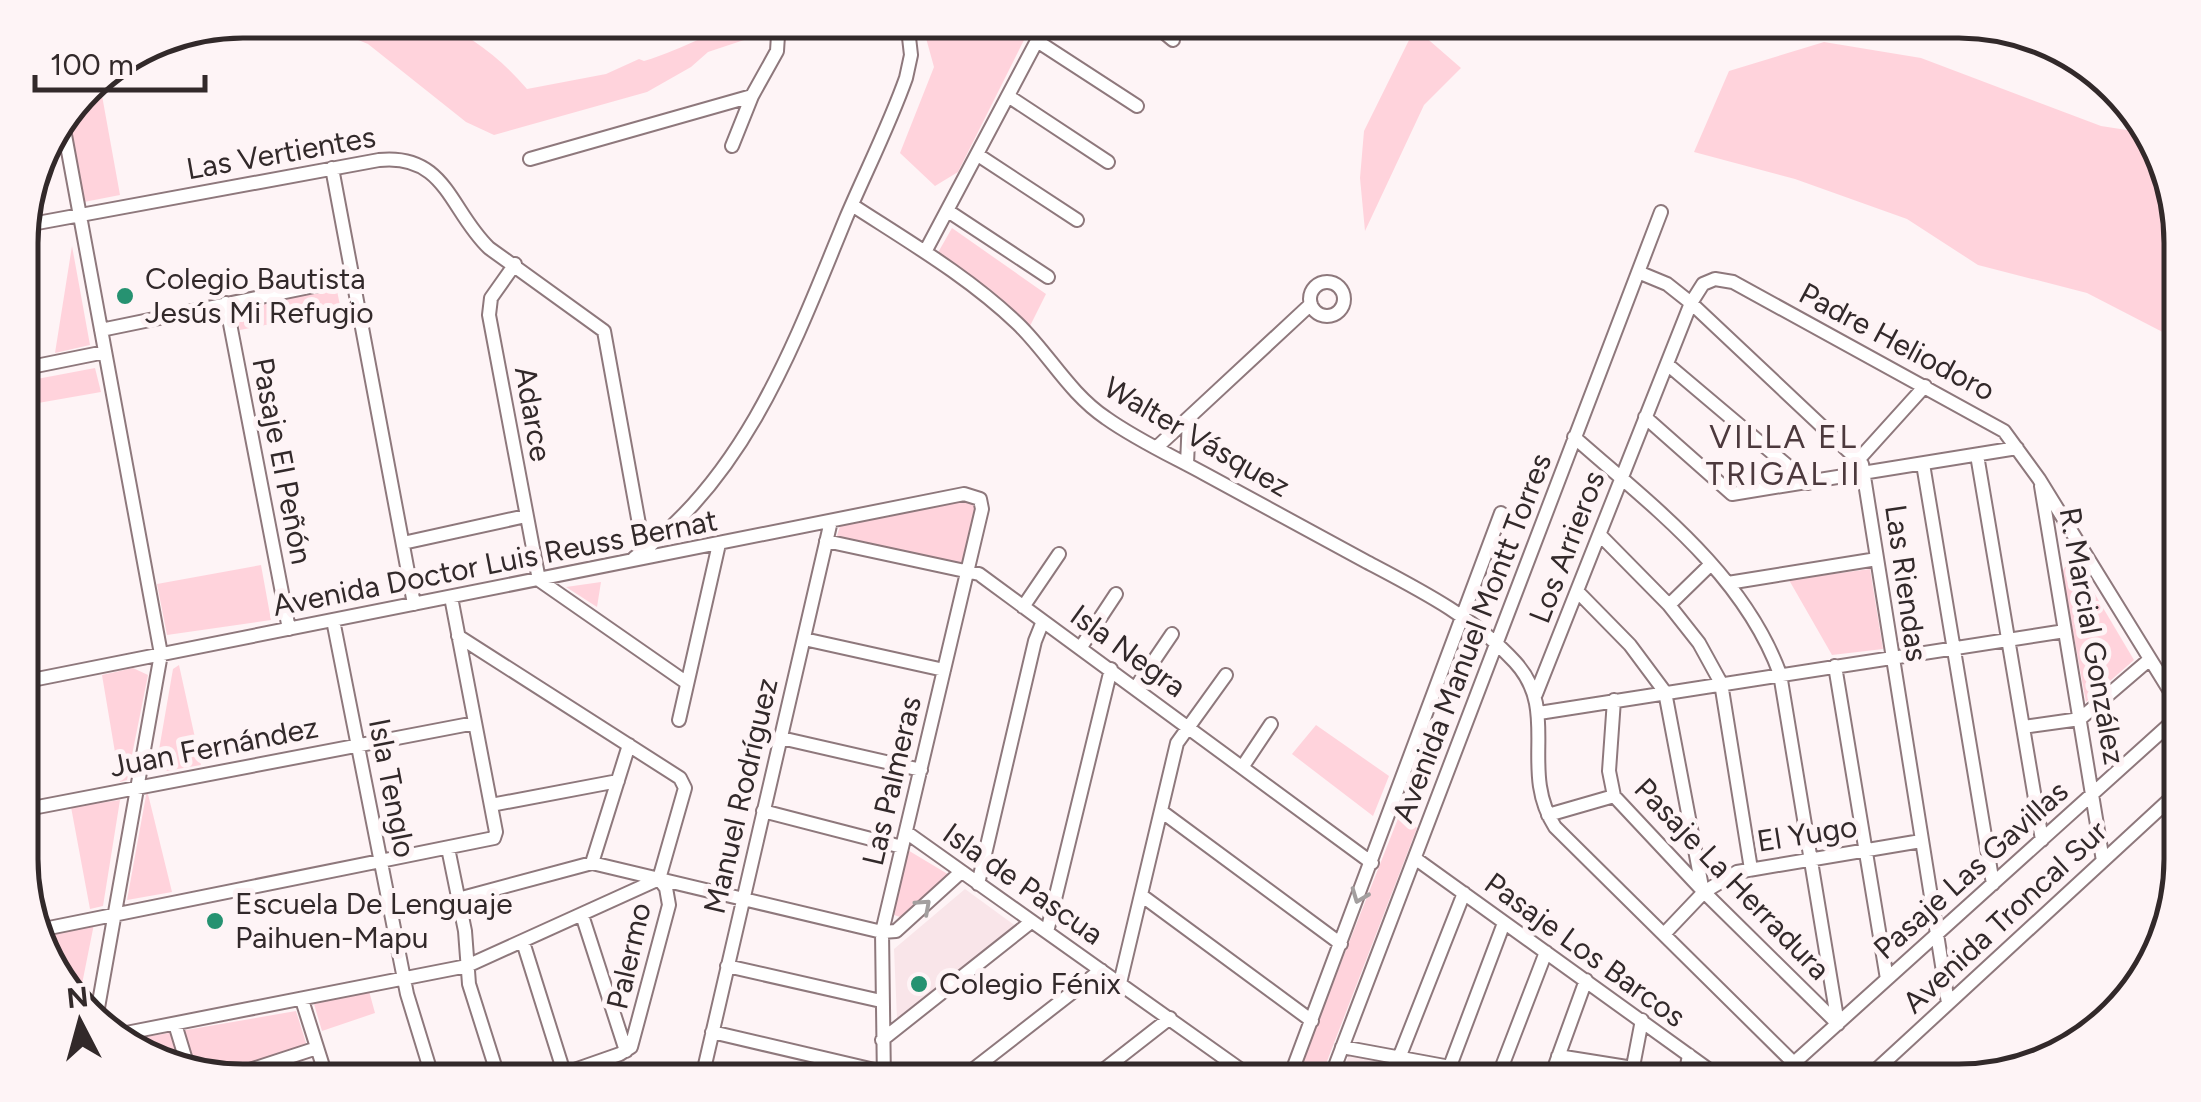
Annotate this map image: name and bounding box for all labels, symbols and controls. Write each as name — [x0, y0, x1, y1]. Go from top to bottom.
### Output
scale bar — [35, 30, 205, 92]
text: 100 m — [50, 46, 134, 83]
street label: Las Vertientes — [183, 118, 378, 187]
place label: Colegio Bautista Jesús Mi Refugio — [145, 260, 374, 331]
street label: Padre Heliodoro — [1793, 274, 2001, 409]
marker: Colegio Bautista Jesús Mi Refugio — [114, 285, 136, 307]
street label: Pasaje El Peñón — [244, 354, 321, 567]
street label: Adarce — [507, 364, 560, 464]
street label: Walter Vásquez — [1098, 368, 1297, 505]
district label: VILLA EL TRIGAL II — [1706, 418, 1862, 493]
street label: Avenida Manuel Montt Torres — [1384, 448, 1559, 828]
street label: Los Arrieros — [1521, 466, 1612, 628]
street label: Avenida Doctor Luis Reuss Bernat — [269, 501, 720, 624]
street label: Las Riendas — [1877, 502, 1936, 664]
street label: R. Marcial González — [2052, 504, 2133, 767]
street label: Isla Negra — [1063, 596, 1193, 705]
street label: Manuel Rodríguez — [695, 674, 786, 917]
street label: Las Palmeras — [854, 693, 929, 869]
street label: Juan Fernández — [106, 708, 321, 785]
street label: Isla Tenglo — [361, 715, 424, 861]
street label: Pasaje La Herradura — [1627, 770, 1838, 987]
street label: Pasaje Las Gavillas — [1866, 773, 2075, 967]
street label: El Yugo — [1754, 807, 1860, 860]
street label: Avenida Troncal Sur — [1895, 812, 2115, 1021]
street label: Isla de Pascua — [936, 815, 1111, 952]
street label: Pasaje Los Barcos — [1478, 864, 1693, 1035]
place label: Escuela De Lenguaje Paihuen-Mapu — [235, 885, 513, 956]
one-way arrow — [1351, 886, 1371, 904]
street label: Palermo — [598, 899, 659, 1013]
one-way arrow — [912, 900, 931, 918]
marker: Escuela De Lenguaje Paihuen-Mapu — [204, 910, 226, 932]
place label: Colegio Fénix — [939, 965, 1121, 1002]
north arrow — [30, 972, 130, 1072]
marker: Colegio Fénix — [908, 973, 930, 995]
text: N — [65, 979, 90, 1015]

